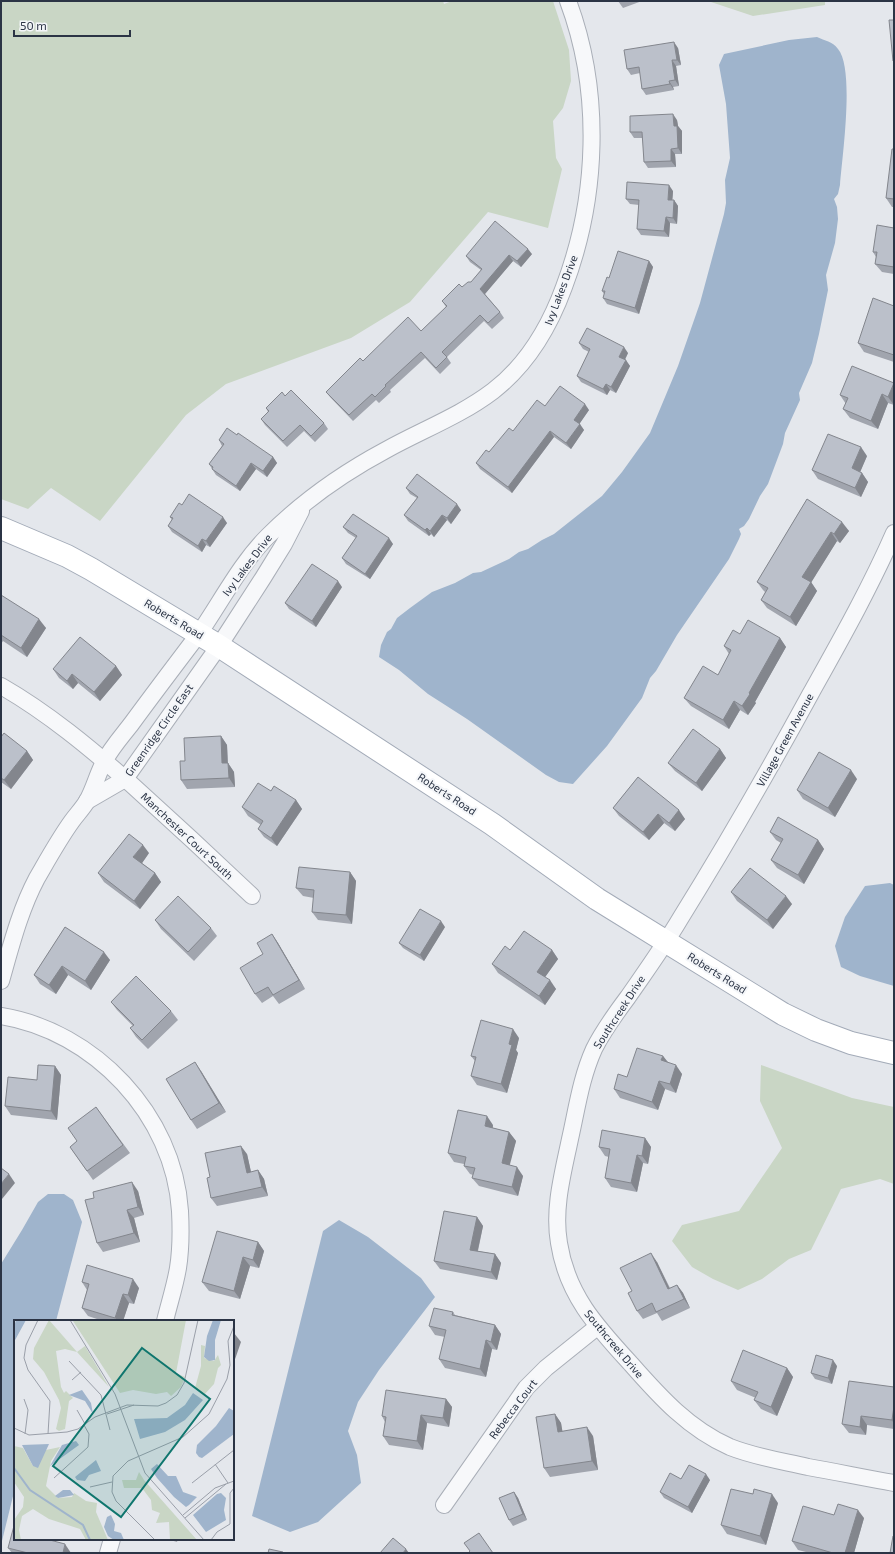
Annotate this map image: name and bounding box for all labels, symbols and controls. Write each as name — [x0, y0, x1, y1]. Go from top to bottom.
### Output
scale bar — [14, 12, 130, 38]
text: 50 m — [20, 18, 47, 32]
street label: Ivy Lakes Drive — [541, 253, 580, 327]
street label: Ivy Lakes Drive — [219, 531, 274, 598]
street label: Roberts Road — [142, 596, 206, 641]
street label: Greenridge Circle East — [122, 681, 195, 778]
street label: Village Green Avenue — [753, 691, 816, 789]
street label: Roberts Road — [416, 770, 479, 817]
street label: Manchester Court South — [139, 790, 236, 882]
street label: Roberts Road — [685, 949, 749, 996]
street label: Southcreek Drive — [590, 973, 647, 1051]
street label: Southcreek Drive — [582, 1307, 647, 1380]
inset map — [14, 1320, 234, 1540]
street label: Rebecca Court — [486, 1376, 539, 1441]

